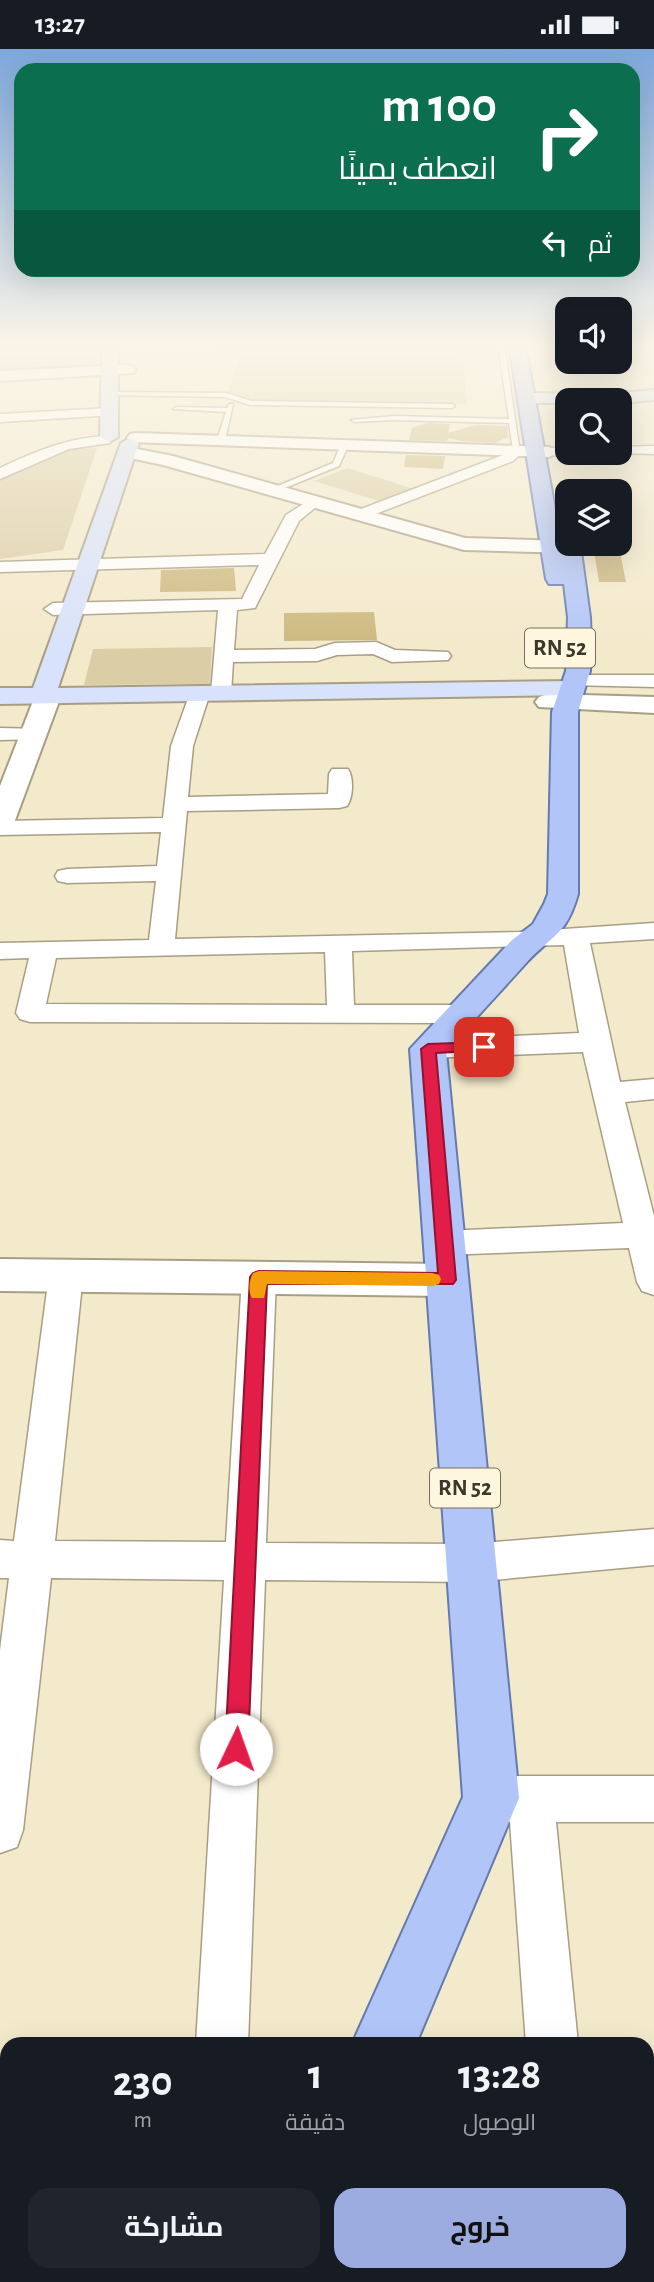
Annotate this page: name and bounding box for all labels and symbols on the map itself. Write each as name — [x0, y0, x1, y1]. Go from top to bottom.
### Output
road number: RN 52 — [525, 629, 595, 667]
pin — [454, 1017, 514, 1077]
road number: RN 52 — [430, 1469, 500, 1507]
position arrow — [199, 1712, 273, 1786]

